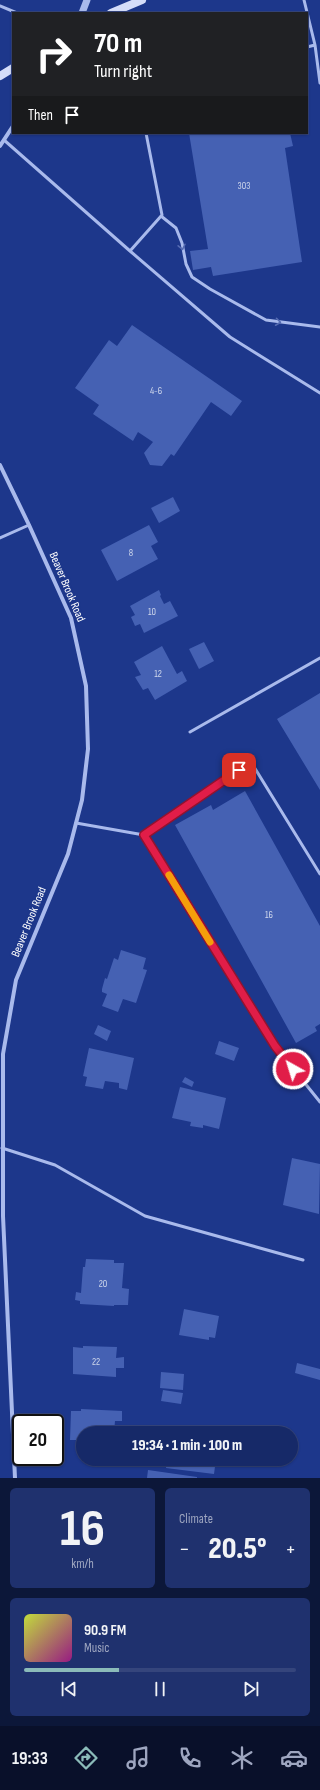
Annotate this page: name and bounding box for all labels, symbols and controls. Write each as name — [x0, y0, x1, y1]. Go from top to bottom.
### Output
text: 70 m — [94, 27, 142, 60]
icon: right — [28, 28, 80, 80]
text: Turn right — [94, 61, 152, 82]
icon: arrive — [61, 104, 83, 126]
text: Then — [28, 106, 53, 125]
house number: 303 — [238, 180, 250, 192]
one-way arrow — [178, 243, 186, 250]
one-way arrow — [275, 317, 281, 326]
house number: 4-6 — [150, 385, 162, 397]
house number: 8 — [129, 547, 133, 559]
street label: Beaver Brook Road — [46, 550, 88, 624]
house number: 10 — [148, 606, 156, 618]
house number: 12 — [154, 668, 162, 680]
pin — [222, 753, 256, 787]
icon: arrive — [228, 759, 250, 781]
street label: Beaver Brook Road — [8, 885, 50, 959]
house number: 16 — [265, 909, 273, 921]
position arrow — [272, 1048, 314, 1090]
house number: 20 — [99, 1278, 107, 1290]
house number: 22 — [92, 1356, 100, 1368]
speed limit sign: 20 — [12, 1414, 64, 1466]
text: 19:34 · 1 min · 100 m — [132, 1436, 242, 1455]
text: 16 — [60, 1498, 105, 1561]
text: Climate — [179, 1511, 213, 1527]
text: 20.5° — [208, 1531, 267, 1567]
text: − — [179, 1536, 190, 1563]
text: + — [285, 1536, 296, 1563]
text: km/h — [71, 1556, 94, 1572]
text: 90.9 FM — [84, 1621, 126, 1640]
text: Music — [84, 1640, 109, 1656]
icon: previous — [58, 1678, 80, 1700]
icon: pause — [149, 1678, 171, 1700]
icon: next — [240, 1678, 262, 1700]
icon: directions — [72, 1744, 100, 1772]
icon: music — [124, 1744, 152, 1772]
icon: phone — [176, 1744, 204, 1772]
icon: climate — [228, 1744, 256, 1772]
icon: car — [280, 1744, 308, 1772]
text: 19:33 — [12, 1748, 48, 1769]

